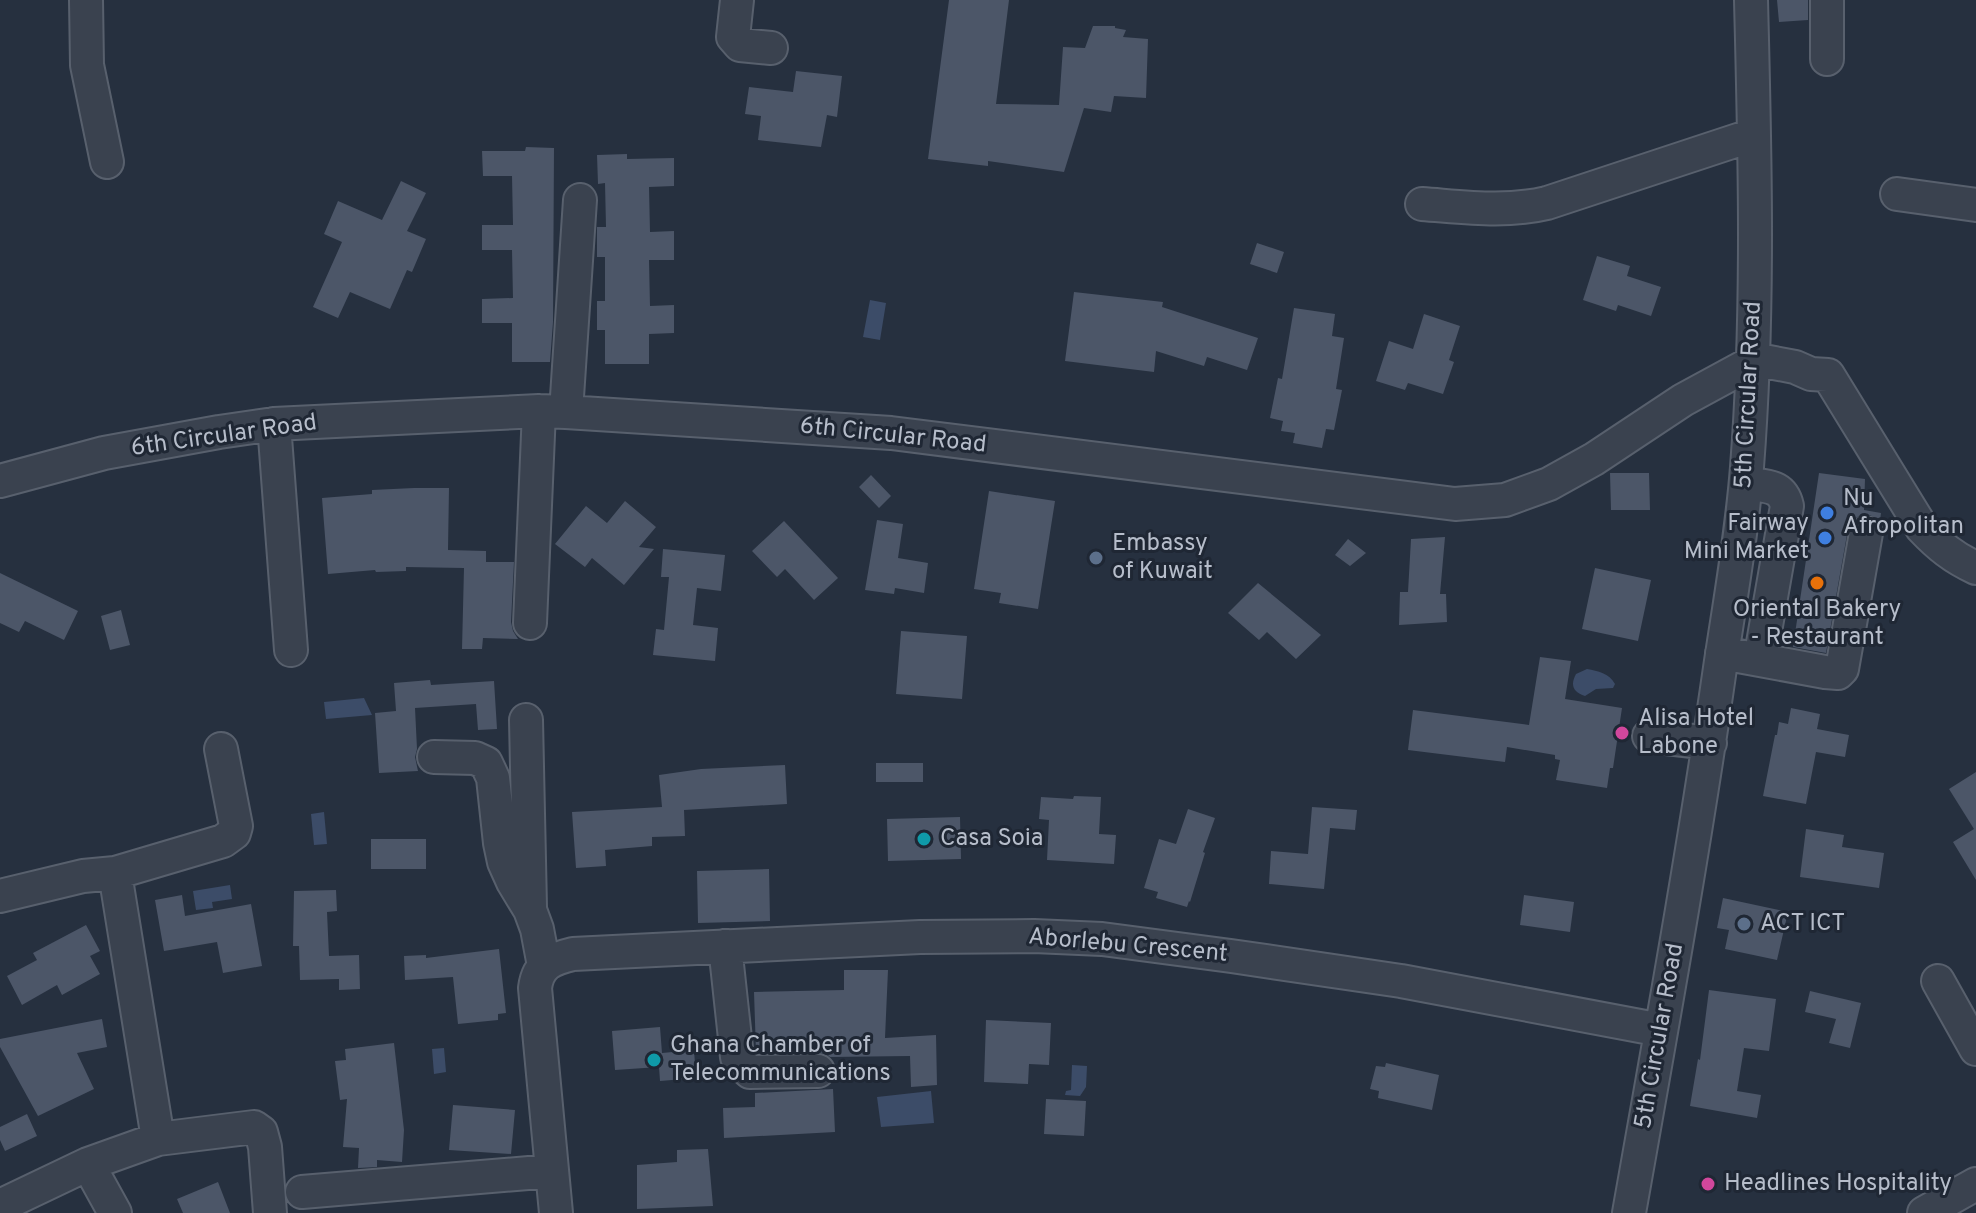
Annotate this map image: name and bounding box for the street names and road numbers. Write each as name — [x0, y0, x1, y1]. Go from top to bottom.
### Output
street label: 5th Circular Road — [1729, 300, 1769, 490]
street label: 6th Circular Road — [129, 408, 319, 464]
street label: 6th Circular Road — [798, 411, 988, 461]
street label: Aborlebu Crescent — [1027, 922, 1229, 970]
street label: 5th Circular Road — [1629, 941, 1691, 1131]

